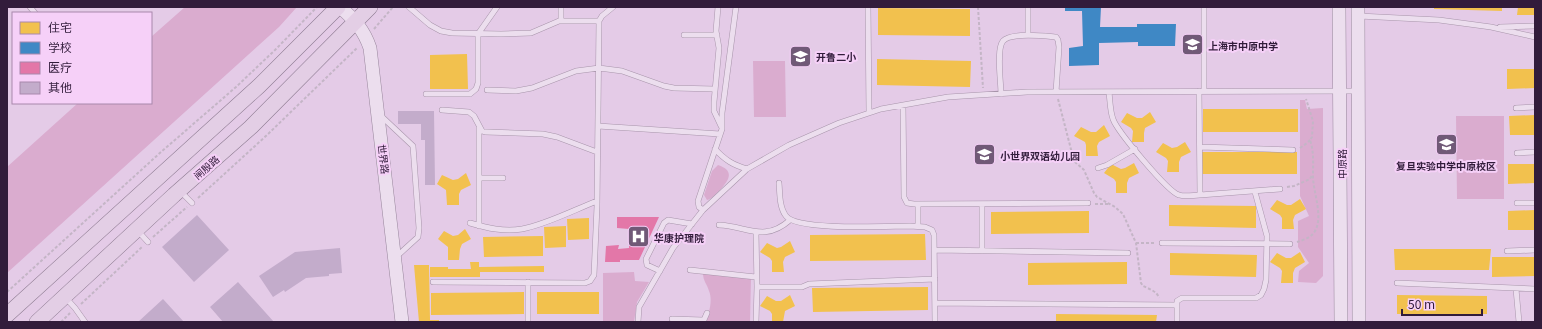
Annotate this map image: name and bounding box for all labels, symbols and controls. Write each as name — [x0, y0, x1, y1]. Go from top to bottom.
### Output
legend — [12, 12, 152, 104]
text: 住宅 — [48, 18, 72, 35]
school or university icon: 上海市中原中学 — [1179, 32, 1205, 58]
text: 学校 — [48, 38, 72, 55]
place label: 上海市中原中学 — [1208, 38, 1278, 53]
school or university icon: 开鲁二小 — [787, 43, 813, 69]
place label: 开鲁二小 — [816, 49, 857, 64]
text: 医疗 — [48, 58, 72, 75]
text: 其他 — [48, 78, 72, 95]
school or university icon: 复旦实验中学中原校区 — [1433, 132, 1459, 158]
school or university icon: 小世界双语幼儿园 — [972, 142, 998, 168]
street label: 世界路 — [375, 143, 393, 175]
place label: 小世界双语幼儿园 — [1000, 148, 1080, 163]
street label: 中原路 — [1334, 149, 1349, 179]
street label: 闸殷路 — [190, 151, 222, 183]
place label: 复旦实验中学中原校区 — [1396, 158, 1496, 173]
hospital icon: 华康护理院 — [626, 224, 652, 250]
place label: 华康护理院 — [654, 230, 704, 245]
scale bar — [1402, 291, 1482, 317]
text: 50 m — [1408, 295, 1435, 312]

